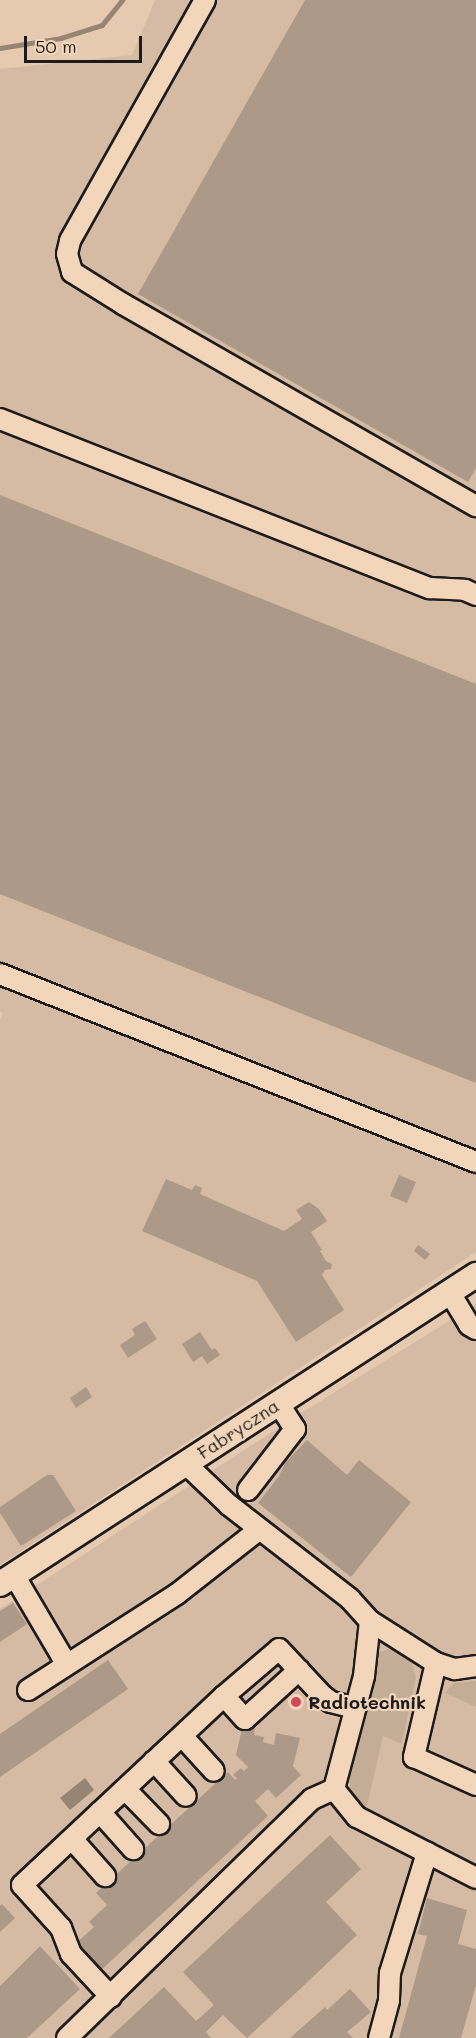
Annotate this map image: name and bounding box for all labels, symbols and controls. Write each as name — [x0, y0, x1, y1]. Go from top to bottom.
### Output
scale bar — [27, 24, 146, 62]
text: 50 m — [35, 34, 77, 58]
street label: Fabryczna — [193, 1395, 283, 1463]
place label: Radiotechnik — [308, 1691, 426, 1713]
marker: Radiotechnik — [289, 1695, 303, 1709]

